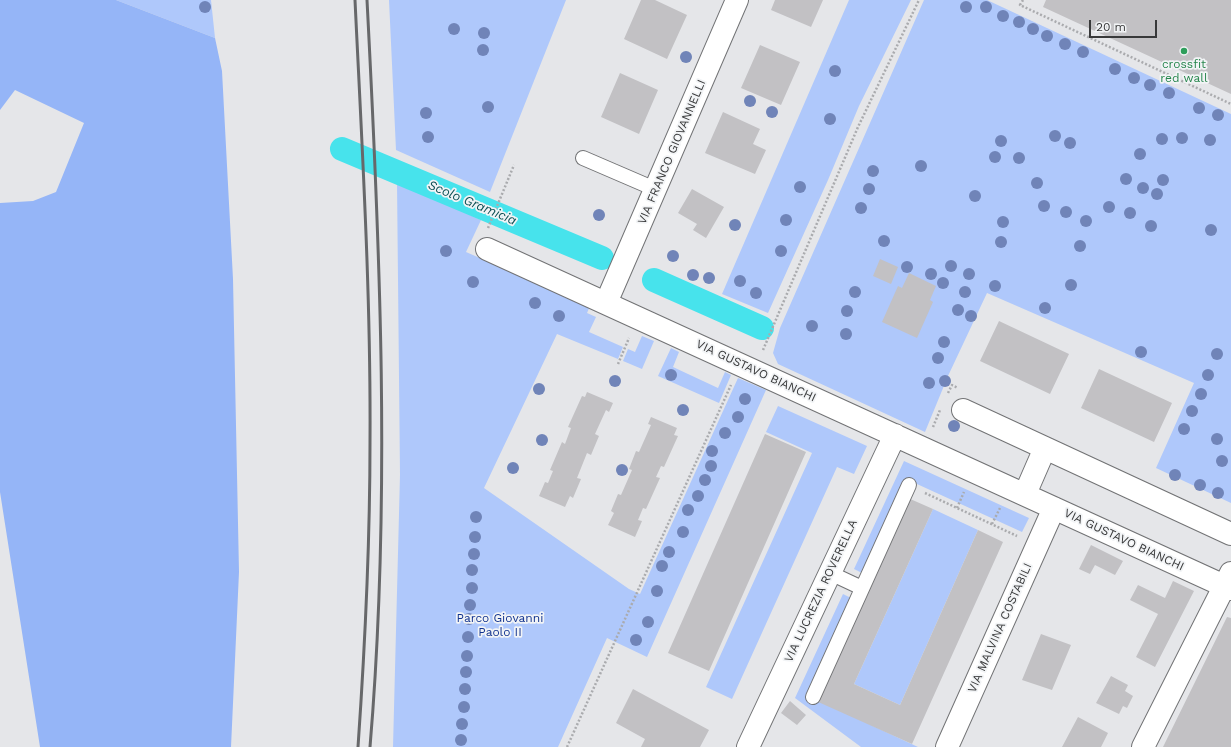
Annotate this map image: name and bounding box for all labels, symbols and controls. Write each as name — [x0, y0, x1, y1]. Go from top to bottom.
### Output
scale bar — [1091, 12, 1159, 38]
text: 20 m — [1096, 20, 1126, 34]
marker: crossfit red wall — [1179, 46, 1189, 56]
place label: crossfit red wall — [1160, 57, 1208, 85]
street label: VIA FRANCO GIOVANNELLI — [635, 77, 709, 227]
water label: Scolo Gramicia — [425, 177, 519, 229]
street label: VIA GUSTAVO BIANCHI — [694, 337, 818, 405]
street label: VIA GUSTAVO BIANCHI — [1062, 506, 1186, 574]
street label: VIA LUCREZIA ROVERELLA — [782, 517, 860, 665]
street label: VIA MALVINA COSTABILI — [965, 561, 1035, 695]
park label: Parco Giovanni Paolo II — [457, 611, 543, 639]

